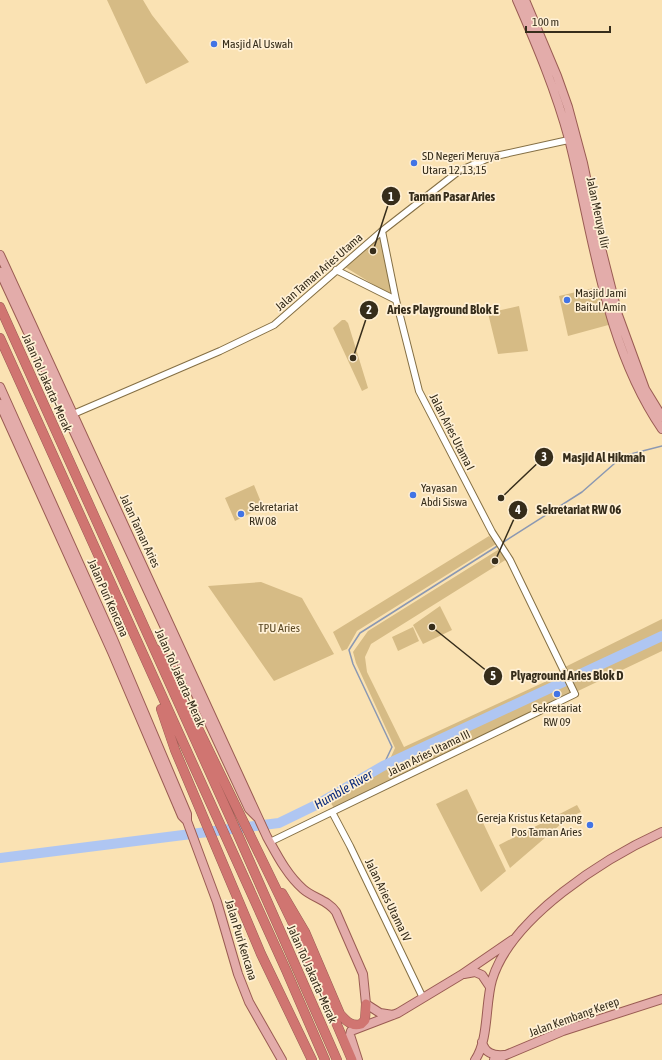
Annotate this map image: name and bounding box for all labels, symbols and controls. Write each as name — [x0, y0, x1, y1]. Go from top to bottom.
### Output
scale bar — [526, 8, 610, 34]
text: 100 m — [532, 15, 559, 29]
place label: Masjid Al Uswah — [222, 37, 293, 51]
marker: Masjid Al Uswah — [209, 39, 219, 49]
place label: SD Negeri Meruya Utara 12,13,15 — [422, 149, 499, 177]
marker: SD Negeri Meruya Utara 12,13,15 — [409, 158, 419, 168]
street label: Jalan Meruya Ilir — [584, 176, 613, 251]
callout: Taman Pasar Aries — [381, 184, 504, 209]
text: Taman Pasar Aries — [409, 189, 496, 204]
text: 1 — [388, 190, 394, 204]
street label: Jalan Taman Aries Utama — [272, 230, 366, 314]
place label: Masjid Jami Baitul Amin — [575, 286, 627, 314]
marker: Masjid Jami Baitul Amin — [562, 295, 572, 305]
callout: Aries Playground Blok E — [359, 297, 507, 322]
text: Aries Playground Blok E — [386, 302, 499, 317]
text: 2 — [366, 303, 372, 317]
street label: Jalan Tol Jakarta–Merak — [19, 332, 75, 435]
street label: Jalan Aries Utama I — [427, 391, 477, 473]
callout: Masjid Al Hikmah — [534, 445, 653, 470]
text: 3 — [541, 450, 547, 464]
text: Masjid Al Hikmah — [563, 450, 645, 465]
place label: Yayasan Abdi Siswa — [421, 481, 467, 509]
marker: Yayasan Abdi Siswa — [408, 490, 418, 500]
street label: Jalan Taman Aries — [117, 492, 163, 570]
callout: Sekretariat RW 06 — [508, 497, 629, 522]
place label: Sekretariat RW 08 — [249, 500, 299, 528]
text: Sekretariat RW 06 — [537, 502, 621, 517]
text: 4 — [514, 503, 521, 517]
marker: Sekretariat RW 08 — [236, 509, 246, 519]
street label: Jalan Puri Kencana — [85, 557, 131, 639]
park label: TPU Aries — [258, 621, 300, 635]
street label: Jalan Tol Jakarta–Merak — [152, 627, 208, 730]
callout: Plyaground Aries Blok D — [483, 663, 632, 688]
text: Plyaground Aries Blok D — [511, 668, 623, 683]
text: 5 — [490, 669, 496, 683]
marker: Sekretariat RW 09 — [552, 689, 562, 699]
place label: Sekretariat RW 09 — [532, 701, 582, 729]
street label: Jalan Aries Utama III — [385, 727, 473, 779]
water label: Humble River — [311, 766, 376, 812]
place label: Gereja Kristus Ketapang Pos Taman Aries — [477, 811, 583, 839]
marker: Gereja Kristus Ketapang Pos Taman Aries — [585, 820, 595, 830]
street label: Jalan Aries Utama IV — [362, 856, 414, 944]
street label: Jalan Puri Kencana — [222, 898, 260, 982]
street label: Jalan Tol Jakarta–Merak — [284, 923, 340, 1026]
street label: Jalan Kembang Kerep — [527, 994, 621, 1040]

